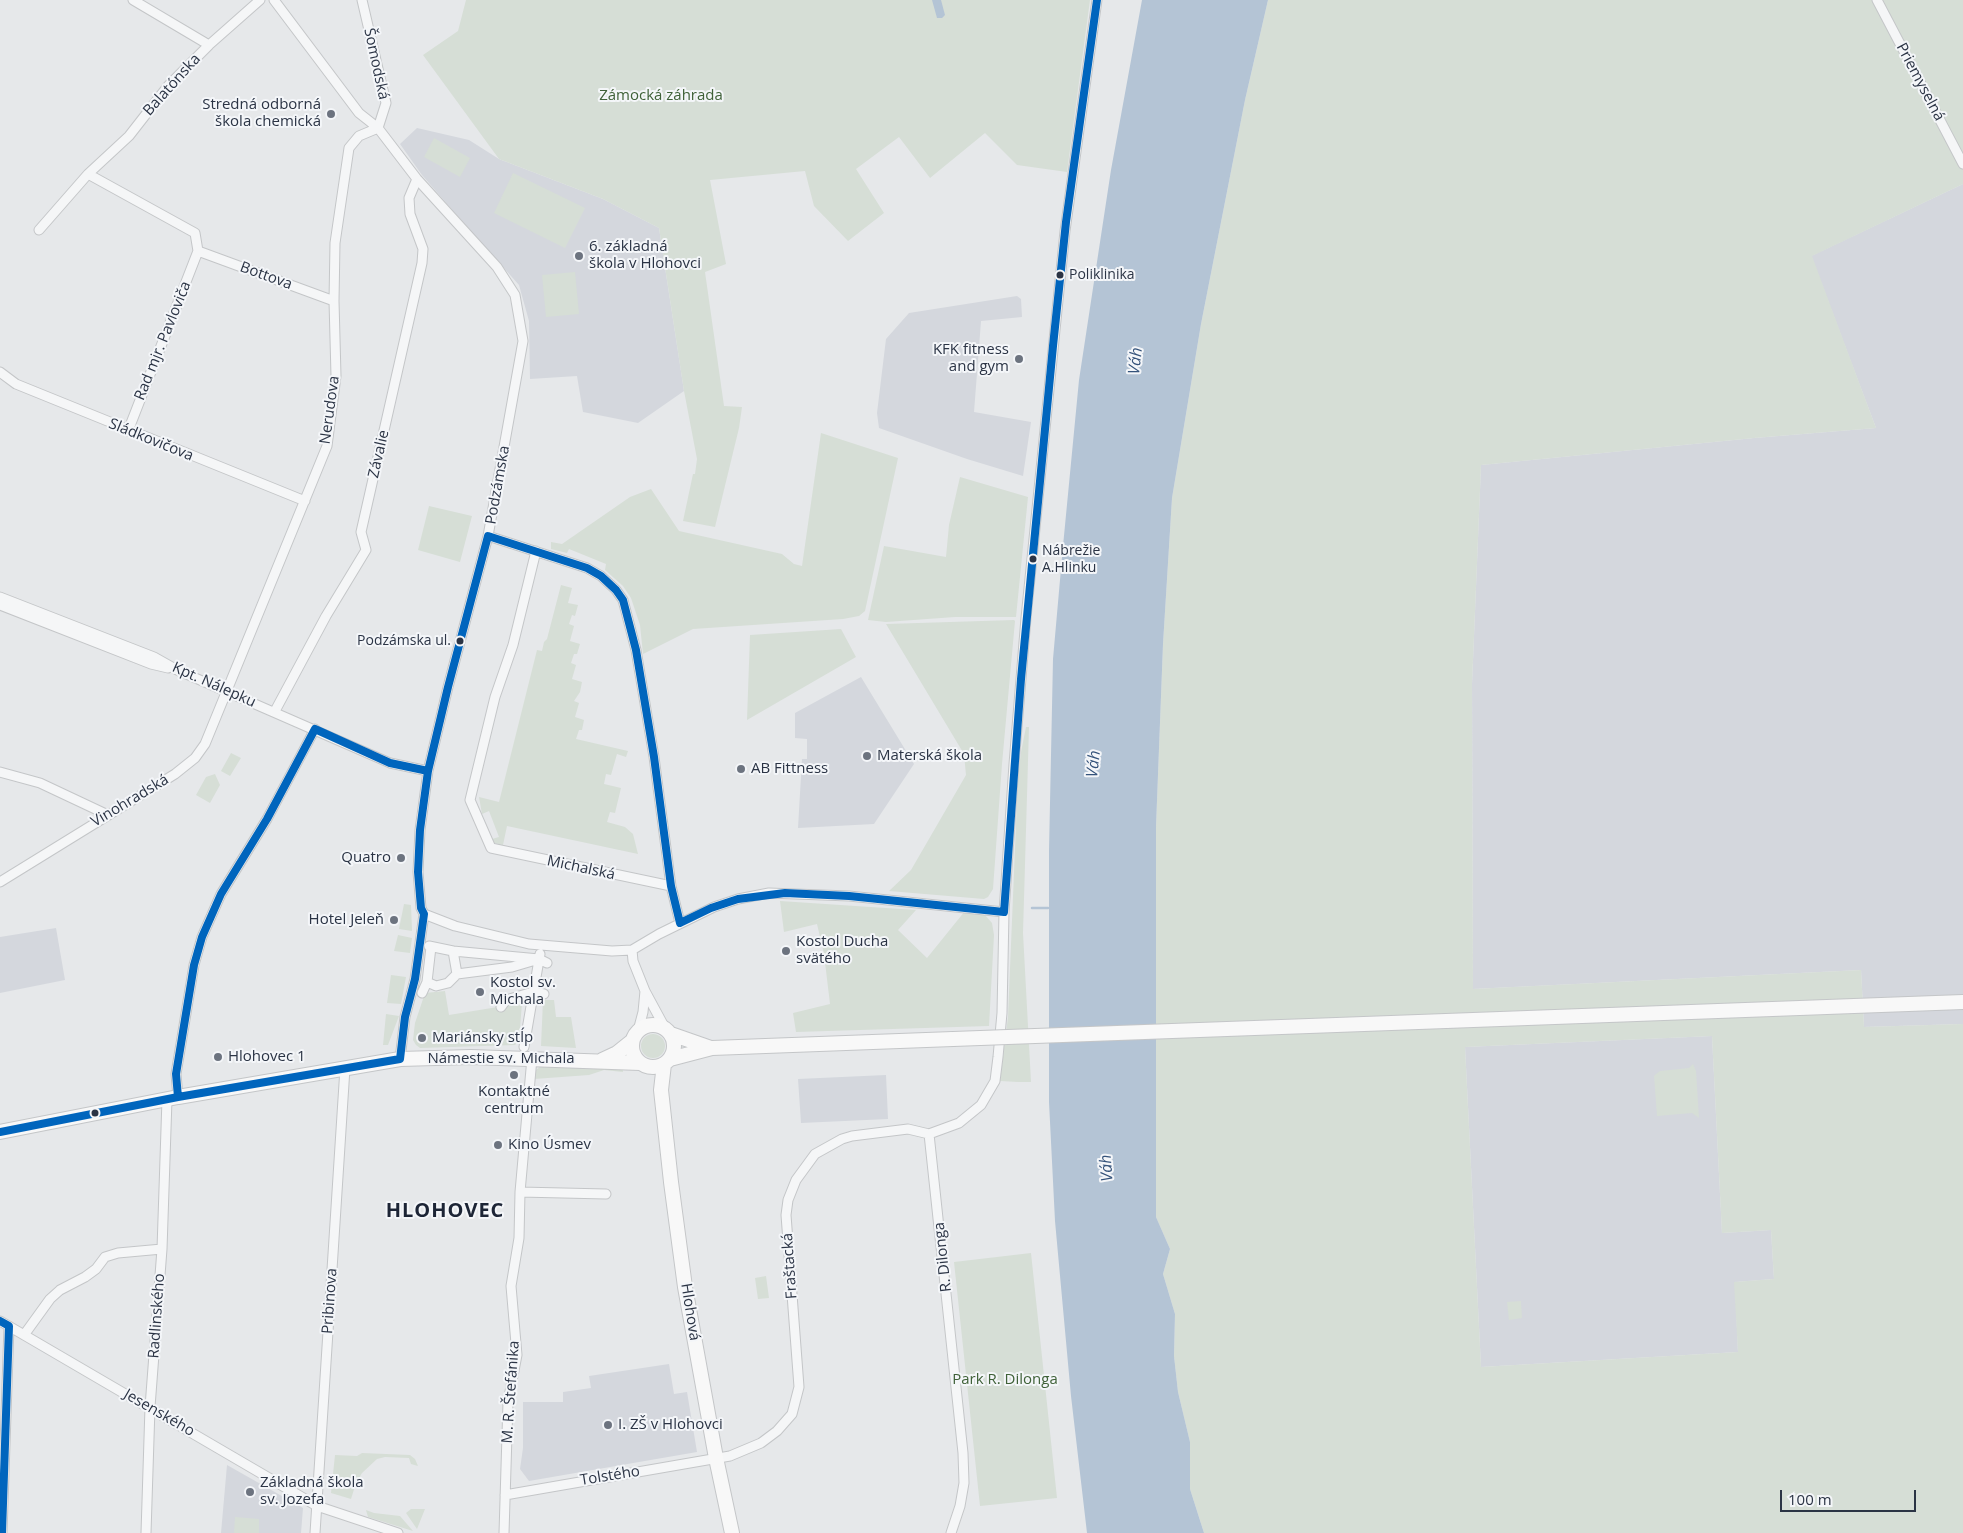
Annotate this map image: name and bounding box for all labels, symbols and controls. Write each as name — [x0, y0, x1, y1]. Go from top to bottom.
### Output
street label: Šomodská — [360, 27, 392, 101]
street label: Priemyselná — [1892, 40, 1948, 124]
street label: Balatónska — [140, 50, 204, 120]
park label: Zámocká záhrada — [599, 87, 723, 105]
place label: Stredná odborná škola chemická — [202, 96, 321, 131]
marker: Stredná odborná škola chemická — [325, 108, 337, 120]
place label: 6. základná škola v Hlohovci — [589, 238, 701, 273]
marker: 6. základná škola v Hlohovci — [573, 250, 585, 262]
street label: Bottova — [237, 258, 295, 294]
place label: Poliklinika — [1069, 267, 1135, 283]
marker: Poliklinika — [1055, 270, 1065, 280]
street label: Rad mjr. Pavloviča — [131, 279, 195, 403]
place label: KFK fitness and gym — [933, 341, 1009, 376]
water label: Váh — [1125, 347, 1147, 375]
marker: KFK fitness and gym — [1013, 353, 1025, 365]
street label: Nerudova — [316, 375, 344, 445]
street label: Sládkovičova — [106, 415, 196, 465]
street label: Závalie — [365, 428, 393, 480]
street label: Podzámska — [482, 444, 514, 526]
place label: Nábrežie A.Hlinku — [1042, 543, 1100, 576]
marker: Nábrežie A.Hlinku — [1028, 554, 1038, 564]
place label: Podzámska ul. — [357, 633, 451, 649]
marker: Podzámska ul. — [455, 636, 465, 646]
street label: Kpt. Nálepku — [169, 659, 259, 711]
place label: Materská škola — [877, 747, 982, 765]
marker: Materská škola — [861, 750, 873, 762]
water label: Váh — [1083, 750, 1105, 778]
place label: AB Fittness — [751, 760, 828, 778]
marker: AB Fittness — [735, 763, 747, 775]
street label: Vinohradská — [88, 771, 172, 831]
place label: Quatro — [341, 849, 391, 867]
marker: Quatro — [395, 852, 407, 864]
street label: Michalská — [545, 852, 617, 884]
place label: Hotel Jeleň — [309, 911, 384, 929]
marker: Hotel Jeleň — [388, 914, 400, 926]
place label: Kostol Ducha svätého — [796, 933, 888, 968]
marker: Kostol Ducha svätého — [780, 945, 792, 957]
place label: Kostol sv. Michala — [490, 974, 556, 1009]
marker: Kostol sv. Michala — [474, 986, 486, 998]
place label: Mariánsky stĺp — [432, 1029, 533, 1047]
marker: Mariánsky stĺp — [416, 1032, 428, 1044]
place label: Hlohovec 1 — [228, 1048, 306, 1066]
street label: Námestie sv. Michala — [427, 1050, 575, 1068]
marker: Hlohovec 1 — [212, 1051, 224, 1063]
marker: Kontaktné centrum — [508, 1069, 520, 1081]
place label: Kontaktné centrum — [478, 1083, 550, 1118]
unlabelled marker — [90, 1108, 100, 1118]
place label: Kino Úsmev — [508, 1136, 591, 1154]
marker: Kino Úsmev — [492, 1139, 504, 1151]
water label: Váh — [1096, 1154, 1118, 1182]
district label: HLOHOVEC — [385, 1199, 505, 1223]
street label: R. Dilonga — [930, 1221, 956, 1293]
street label: Fraštacká — [779, 1232, 801, 1300]
street label: Pribinova — [319, 1267, 341, 1335]
street label: Radlinského — [145, 1273, 169, 1359]
street label: Hlohová — [677, 1282, 703, 1342]
street label: M. R. Štefánika — [498, 1340, 524, 1444]
park label: Park R. Dilonga — [952, 1371, 1058, 1389]
street label: Jesenského — [120, 1385, 198, 1441]
place label: I. ZŠ v Hlohovci — [618, 1416, 723, 1434]
marker: I. ZŠ v Hlohovci — [602, 1419, 614, 1431]
street label: Tolstého — [579, 1462, 641, 1490]
place label: Základná škola sv. Jozefa — [260, 1474, 364, 1509]
scale bar — [1783, 1480, 1919, 1512]
marker: Základná škola sv. Jozefa — [244, 1486, 256, 1498]
text: 100 m — [1788, 1489, 1832, 1509]

